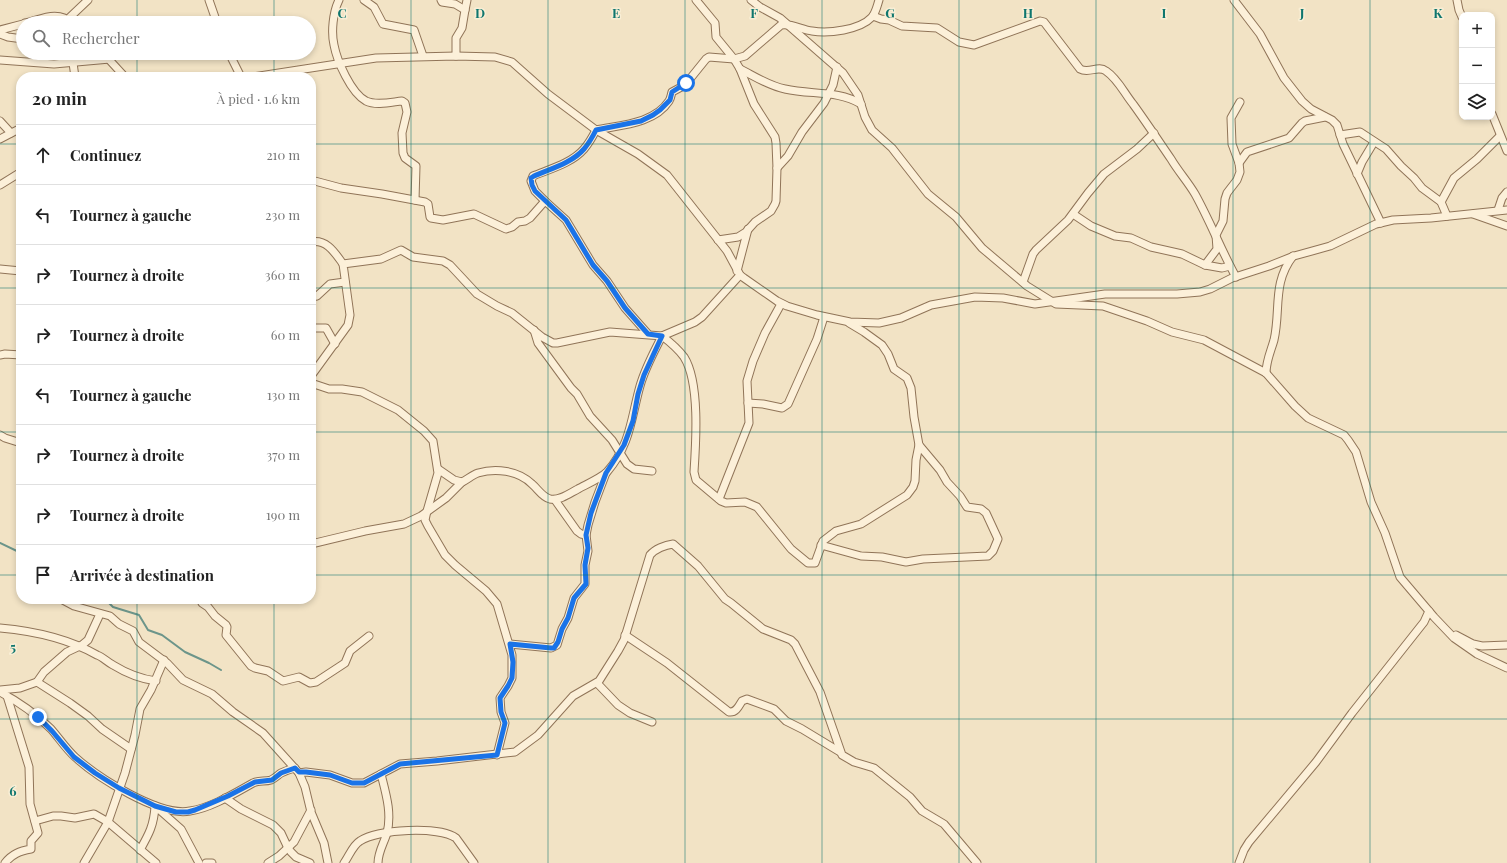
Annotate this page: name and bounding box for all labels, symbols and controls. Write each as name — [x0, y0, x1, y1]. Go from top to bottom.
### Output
text: C — [337, 4, 347, 21]
text: D — [475, 4, 485, 21]
text: E — [612, 4, 620, 21]
text: F — [750, 4, 758, 21]
text: G — [885, 4, 895, 21]
text: H — [1023, 4, 1033, 21]
text: I — [1162, 4, 1167, 21]
text: J — [1299, 4, 1305, 21]
text: K — [1433, 4, 1443, 21]
map controls — [1459, 12, 1495, 120]
button: + — [1459, 12, 1495, 48]
search box — [16, 16, 316, 60]
icon: search — [30, 27, 52, 49]
text: Rechercher — [62, 28, 140, 48]
button: − — [1459, 48, 1495, 84]
route start — [677, 74, 695, 92]
button: layers — [1459, 84, 1495, 120]
text: 20 min — [32, 87, 87, 109]
text: À pied · 1.6 km — [217, 90, 300, 107]
icon: ahead — [32, 144, 54, 166]
text: Continuez — [70, 145, 141, 165]
text: 210 m — [266, 146, 300, 163]
icon: left — [32, 204, 54, 226]
text: Tournez à gauche — [70, 205, 192, 225]
text: 230 m — [265, 206, 300, 223]
icon: right — [32, 264, 54, 286]
text: Tournez à droite — [70, 265, 184, 285]
text: 360 m — [265, 266, 300, 283]
icon: right — [32, 324, 54, 346]
text: Tournez à droite — [70, 325, 184, 345]
text: 60 m — [271, 326, 300, 343]
icon: left — [32, 384, 54, 406]
text: Tournez à gauche — [70, 385, 192, 405]
text: 130 m — [267, 386, 300, 403]
icon: right — [32, 444, 54, 466]
text: Tournez à droite — [70, 445, 184, 465]
text: 370 m — [266, 446, 300, 463]
icon: right — [32, 504, 54, 526]
text: Tournez à droite — [70, 505, 184, 525]
text: 190 m — [266, 506, 300, 523]
icon: arrive — [32, 564, 54, 586]
text: Arrivée à destination — [70, 565, 214, 585]
text: 5 — [10, 638, 16, 655]
route end — [29, 708, 47, 726]
text: 6 — [9, 782, 17, 799]

